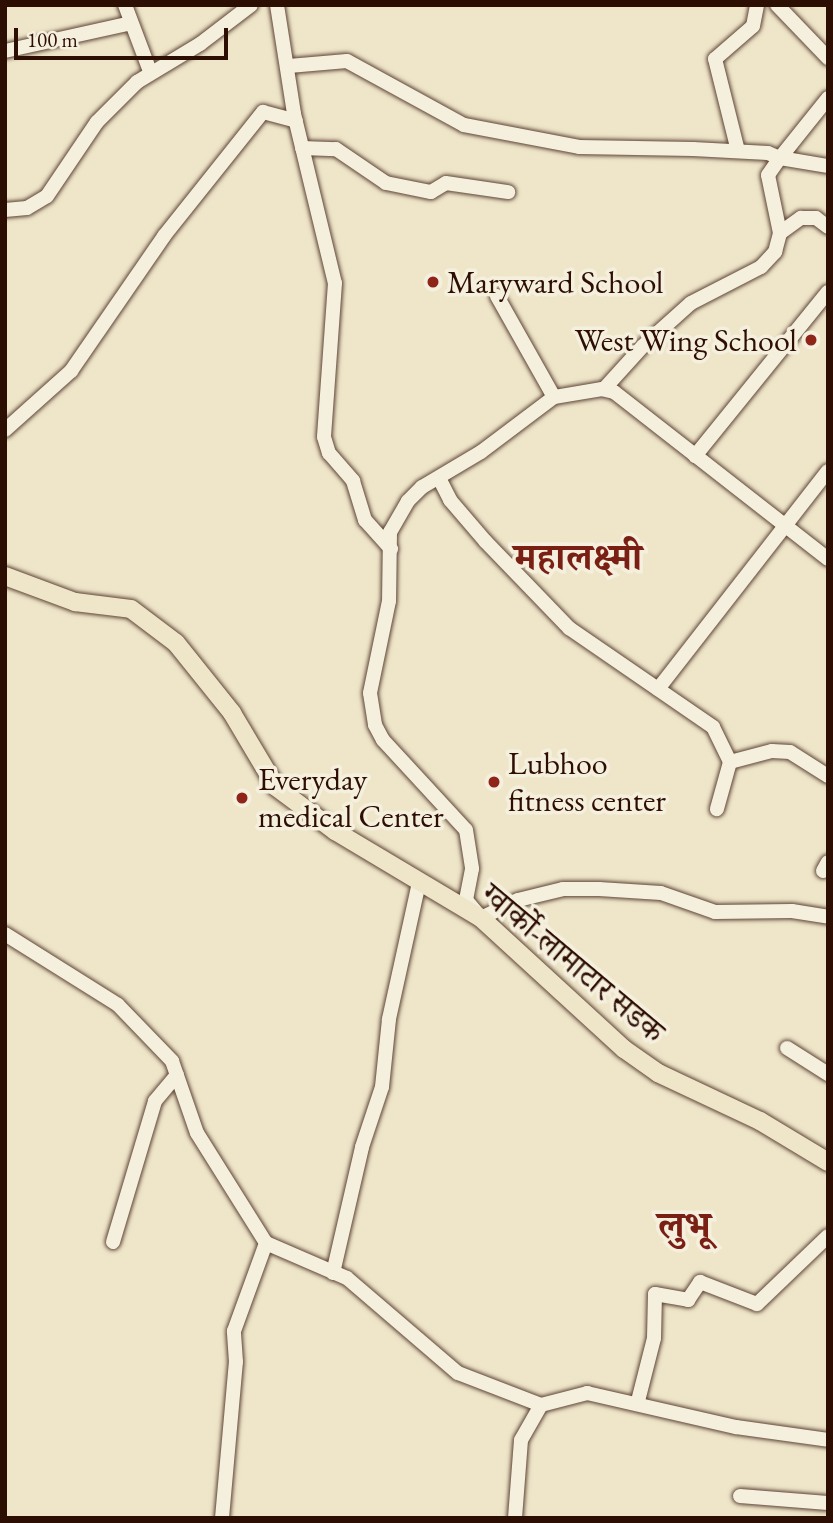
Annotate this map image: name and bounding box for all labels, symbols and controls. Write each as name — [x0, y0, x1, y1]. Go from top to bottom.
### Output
scale bar — [18, 14, 231, 58]
text: 100 m — [27, 26, 78, 53]
place label: Maryward School — [447, 263, 663, 301]
marker: Maryward School — [425, 274, 441, 290]
place label: West Wing School — [575, 321, 797, 359]
marker: West Wing School — [803, 332, 819, 348]
district label: महालक्ष्मी — [514, 534, 642, 580]
place label: Lubhoo fitness center — [508, 745, 666, 820]
place label: Everyday medical Center — [258, 761, 444, 836]
marker: Lubhoo fitness center — [486, 774, 502, 790]
marker: Everyday medical Center — [232, 788, 252, 808]
street label: ग्वार्को-लामाटार सडक — [473, 875, 673, 1051]
district label: लुभू — [657, 1202, 711, 1248]

